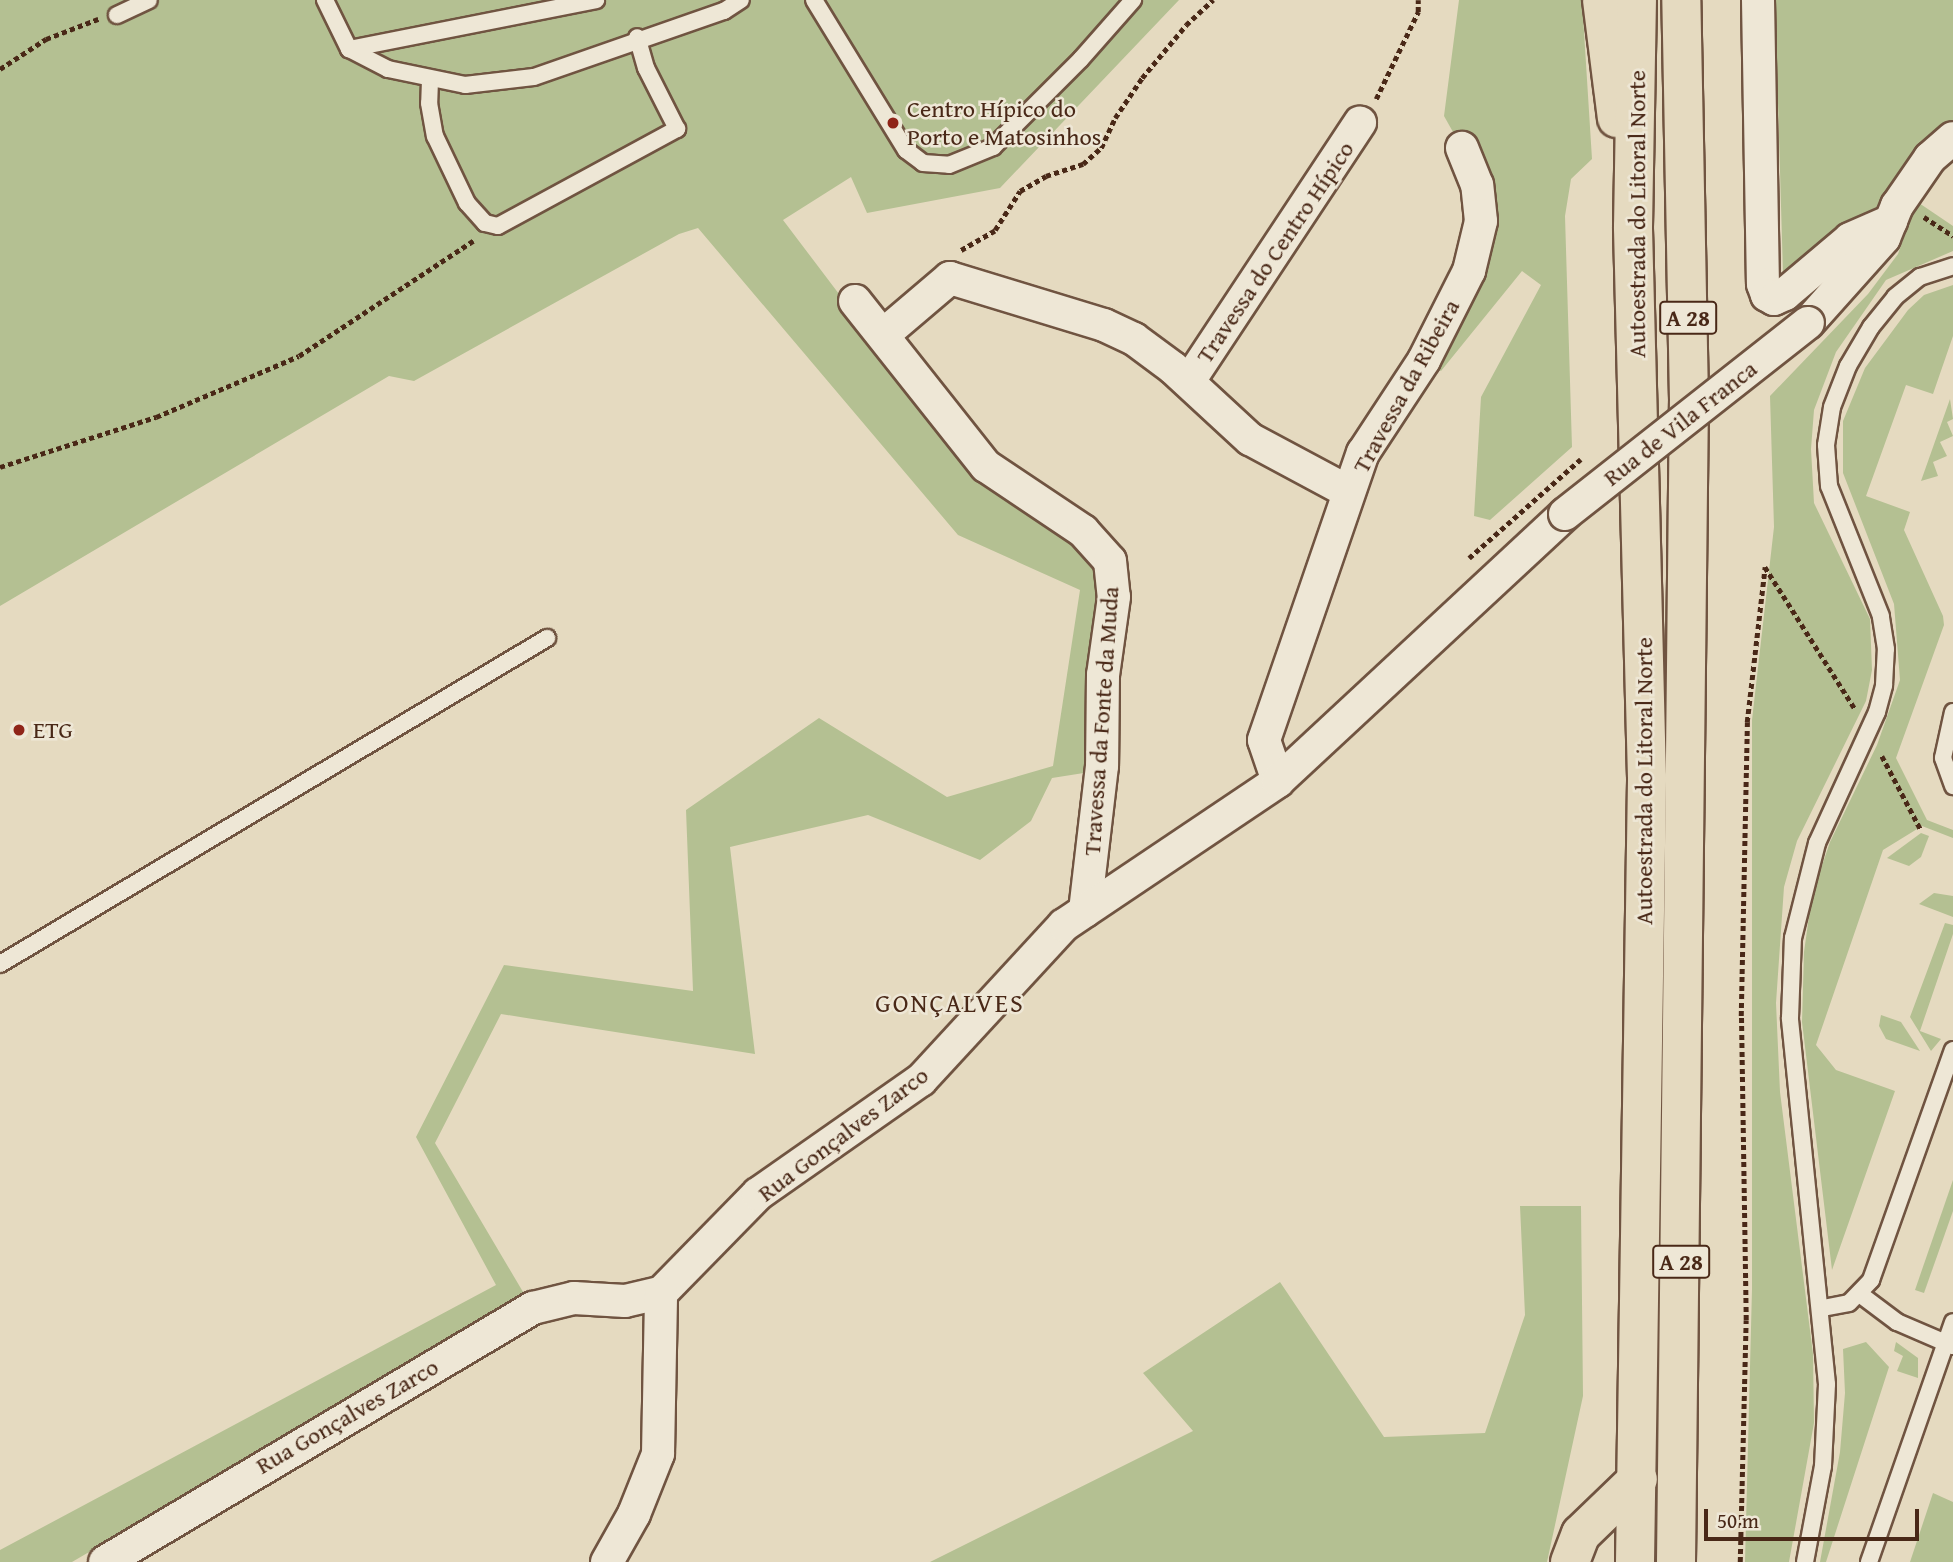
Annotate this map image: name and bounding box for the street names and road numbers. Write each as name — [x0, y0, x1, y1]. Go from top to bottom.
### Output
street label: Autoestrada do Litoral Norte — [1623, 70, 1651, 358]
street label: Travessa do Centro Hípico — [1190, 136, 1360, 368]
street label: Travessa da Ribeira — [1346, 294, 1466, 478]
road number: A 28 — [1658, 298, 1718, 338]
street label: Rua de Vila Franca — [1598, 354, 1762, 492]
street label: Travessa da Fonte da Muda — [1077, 586, 1125, 856]
street label: Autoestrada do Litoral Norte — [1630, 637, 1658, 925]
street label: Rua Gonçalves Zarco — [752, 1061, 934, 1207]
road number: A 28 — [1651, 1242, 1711, 1282]
street label: Rua Gonçalves Zarco — [251, 1352, 443, 1480]

